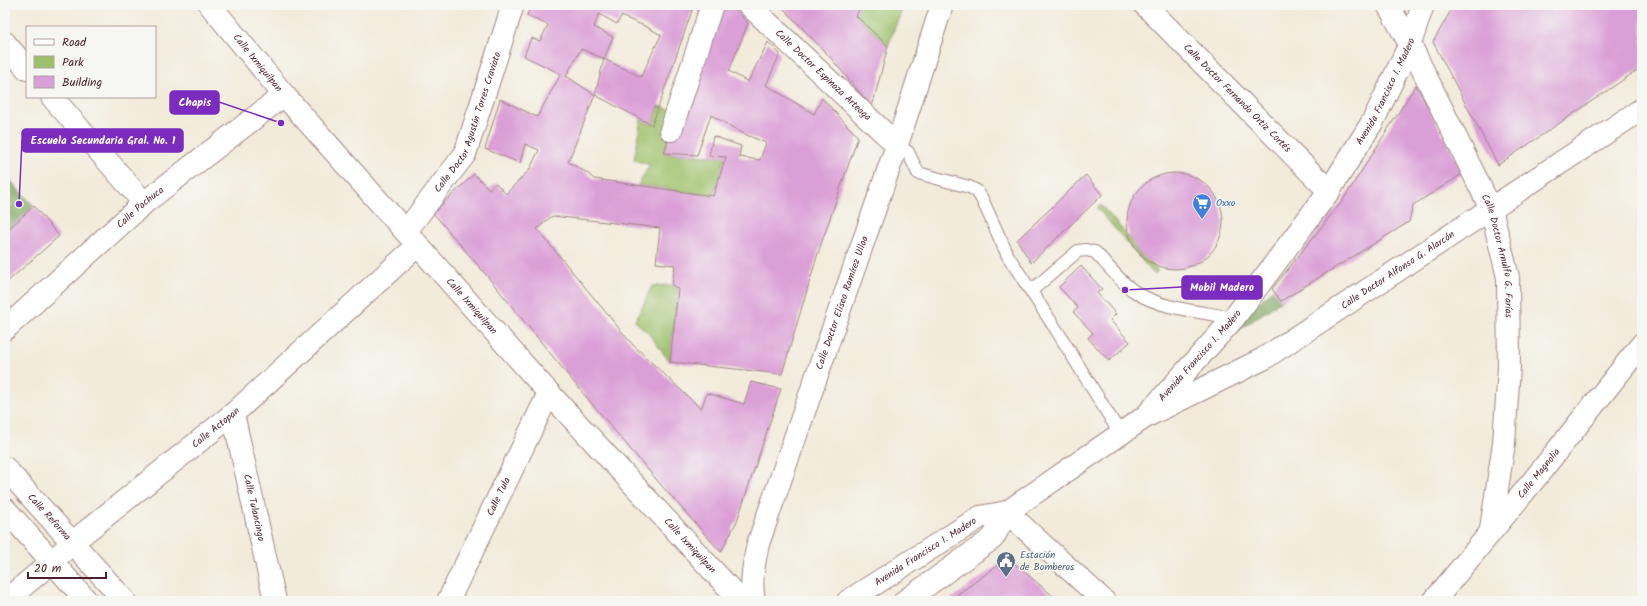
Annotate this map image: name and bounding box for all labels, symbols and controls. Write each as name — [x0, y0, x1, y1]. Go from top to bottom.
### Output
street label: Calle Doctor Espinoza Arteaga — [771, 25, 875, 125]
legend — [26, 26, 156, 98]
street label: Calle Ixmiquilpan — [229, 30, 286, 95]
text: Road — [62, 33, 87, 52]
street label: Avenida Francisco I. Madero — [1352, 35, 1420, 148]
street label: Calle Doctor Fernando Ortiz Cortés — [1179, 40, 1295, 157]
street label: Calle Doctor Agustín Torres Cravioto — [430, 49, 506, 196]
text: Park — [62, 53, 84, 72]
text: Building — [62, 73, 102, 92]
callout: Chapis — [170, 91, 219, 114]
text: Chapis — [179, 94, 212, 112]
callout: Escuela Secundaria Gral. No. 1 — [22, 129, 183, 152]
text: Escuela Secundaria Gral. No. 1 — [31, 132, 176, 150]
street label: Calle Pachuca — [113, 182, 168, 232]
street label: Calle Doctor Arnulfo G. Farías — [1477, 191, 1516, 319]
supermarket icon: Oxxo — [1191, 192, 1213, 220]
place label: Oxxo — [1216, 195, 1236, 211]
street label: Calle Doctor Alfonso G. Alarcón — [1338, 227, 1458, 314]
street label: Calle Doctor Elíseo Ramírez Ulloa — [811, 233, 873, 372]
street label: Calle Ixmiquilpan — [442, 274, 501, 338]
callout: Mobil Madero — [1182, 276, 1262, 299]
text: Mobil Madero — [1190, 279, 1254, 297]
street label: Avenida Francisco I. Madero — [1155, 306, 1246, 405]
street label: Calle Actopan — [188, 403, 244, 452]
street label: Calle Magnolia — [1513, 445, 1564, 502]
street label: Calle Tulancingo — [239, 473, 269, 543]
street label: Calle Tula — [482, 474, 515, 519]
street label: Calle Reforma — [24, 490, 75, 544]
street label: Avenida Francisco I. Madero — [871, 513, 980, 590]
street label: Calle Ixmiquilpan — [660, 514, 720, 577]
place label: Estación de Bomberos — [1020, 547, 1075, 575]
public building icon: Estación de Bomberos — [995, 550, 1017, 578]
scale bar — [28, 554, 106, 580]
text: 20 m — [34, 559, 62, 578]

